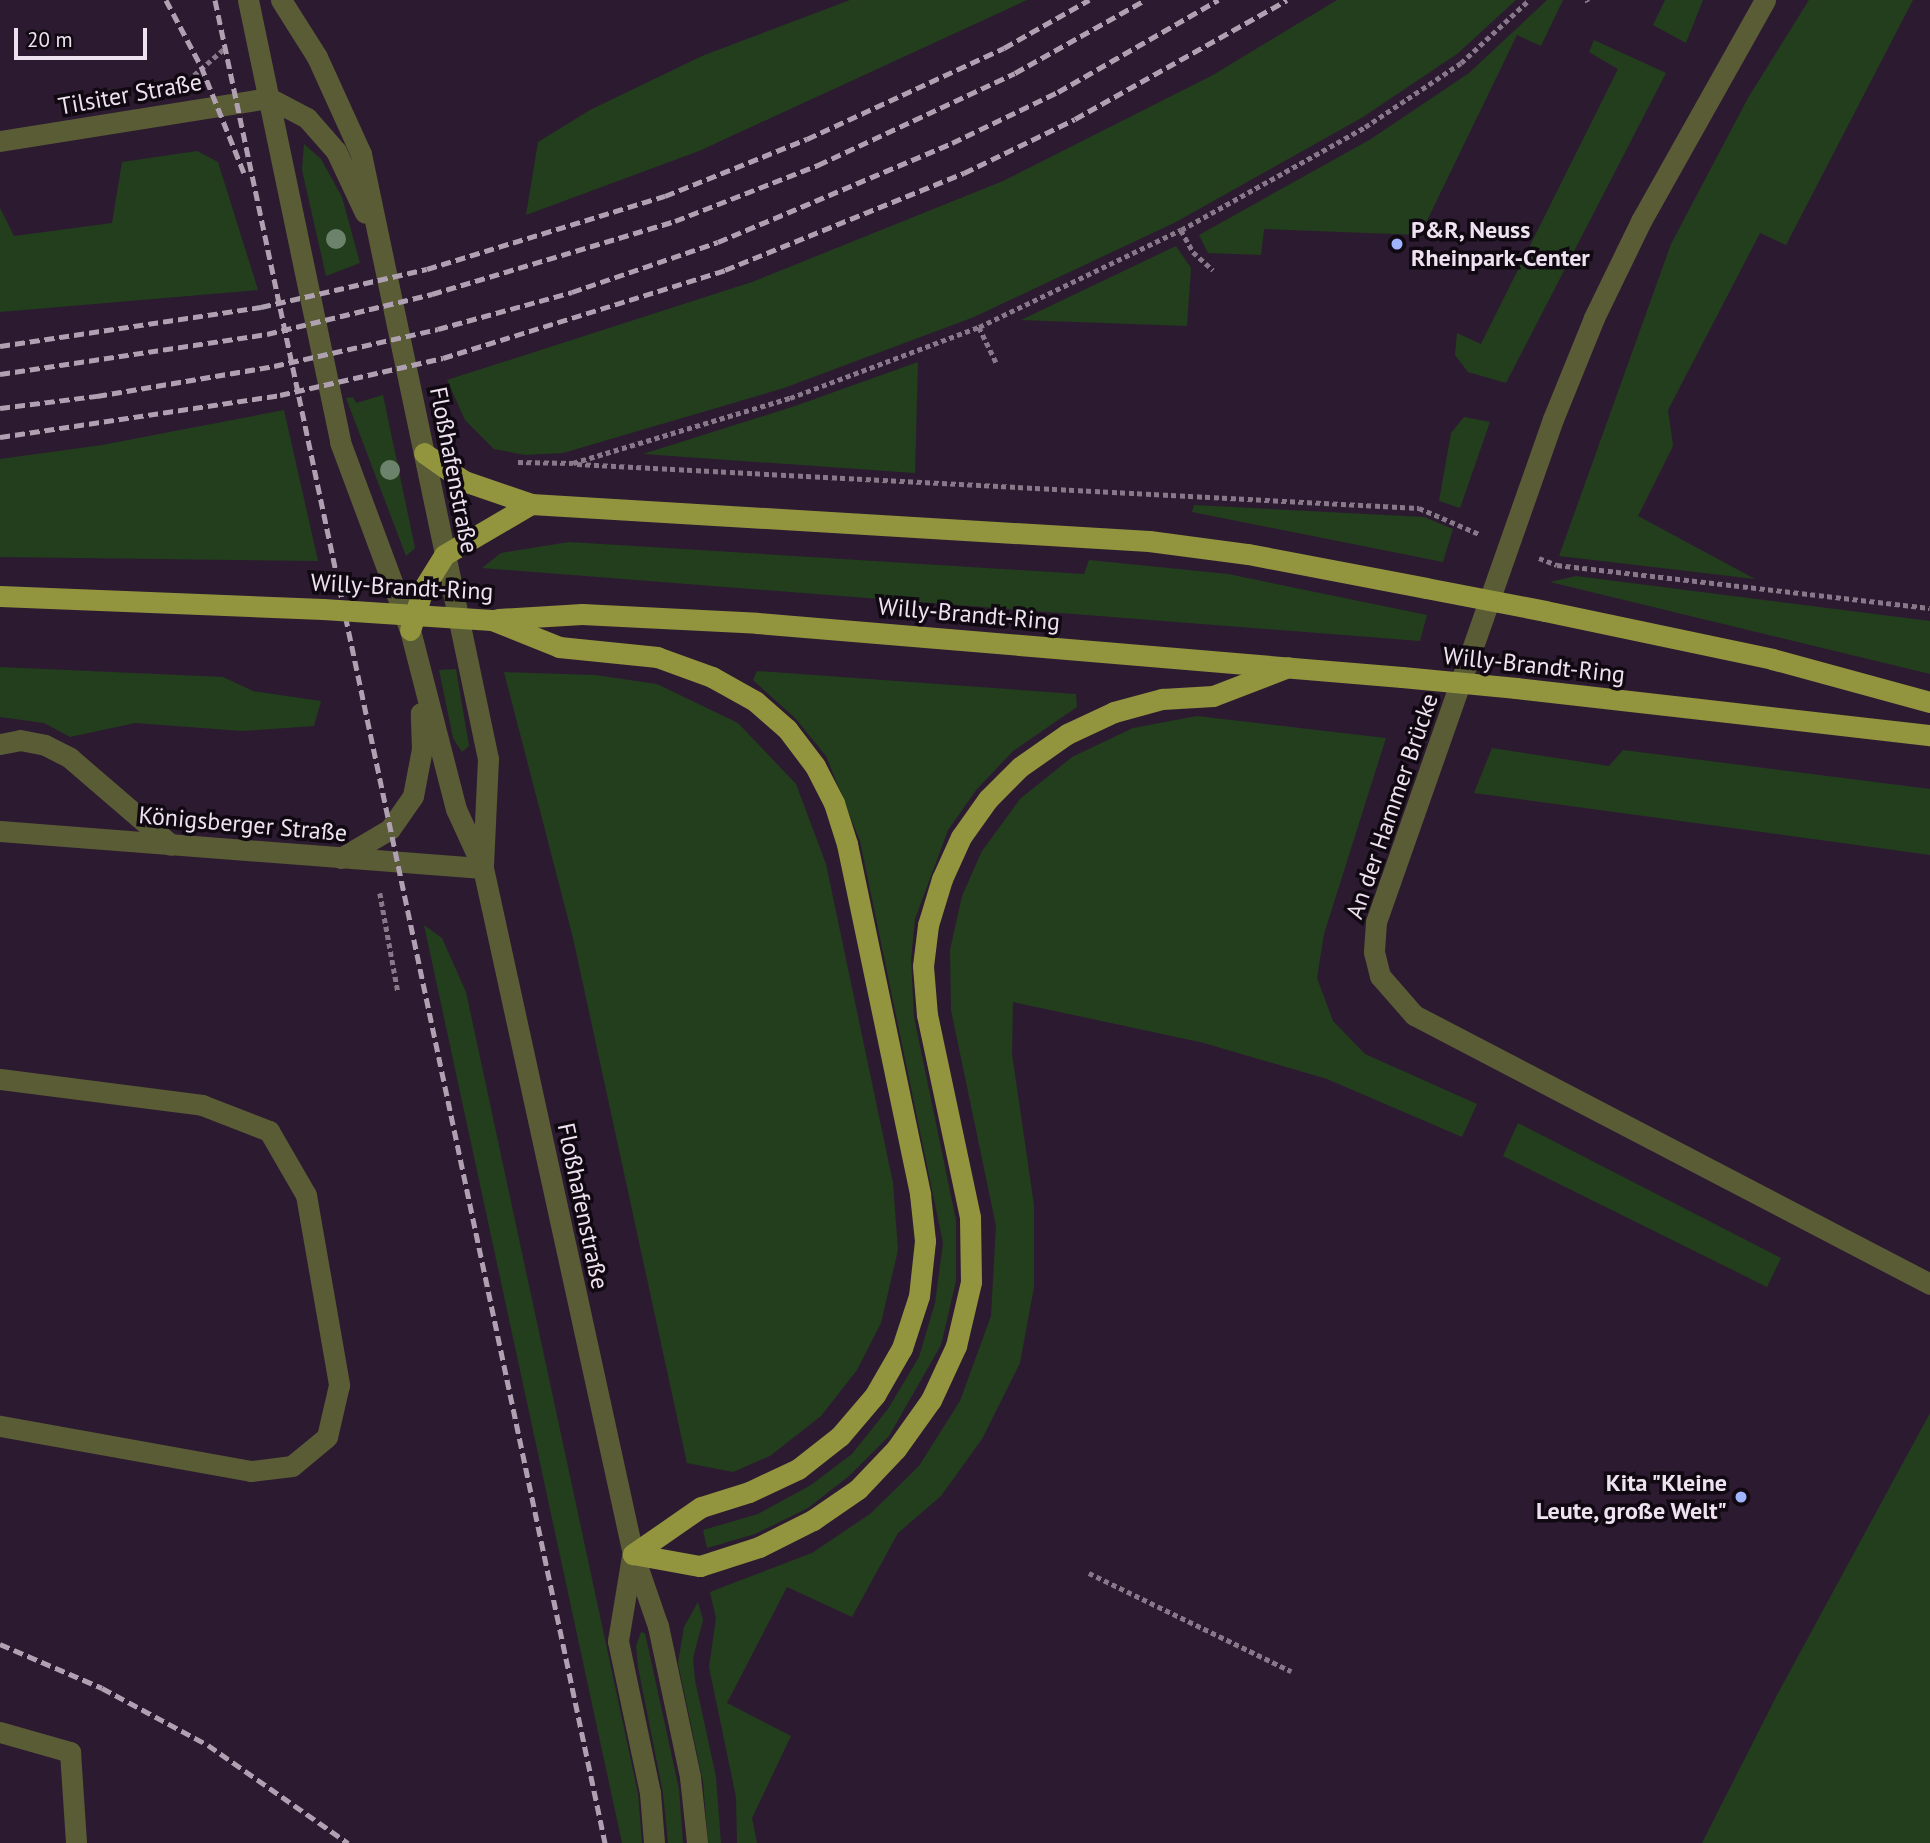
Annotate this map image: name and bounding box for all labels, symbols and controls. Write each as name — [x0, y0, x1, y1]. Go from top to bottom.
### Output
scale bar — [18, 14, 150, 58]
text: 20 m — [27, 26, 73, 53]
street label: Tilsiter Straße — [56, 67, 204, 121]
place label: P&R, Neuss Rheinpark-Center — [1411, 216, 1590, 272]
marker: P&R, Neuss Rheinpark-Center — [1389, 236, 1405, 252]
street label: Floßhafenstraße — [424, 384, 484, 556]
street label: Willy-Brandt-Ring — [310, 568, 494, 606]
street label: Willy-Brandt-Ring — [877, 592, 1061, 636]
street label: Willy-Brandt-Ring — [1441, 641, 1627, 689]
street label: An der Hammer Brücke — [1340, 690, 1444, 922]
street label: Königsberger Straße — [138, 801, 348, 847]
street label: Floßhafenstraße — [551, 1120, 615, 1292]
place label: Kita "Kleine Leute, große Welt" — [1534, 1469, 1727, 1525]
marker: Kita "Kleine Leute, große Welt" — [1733, 1489, 1749, 1505]

